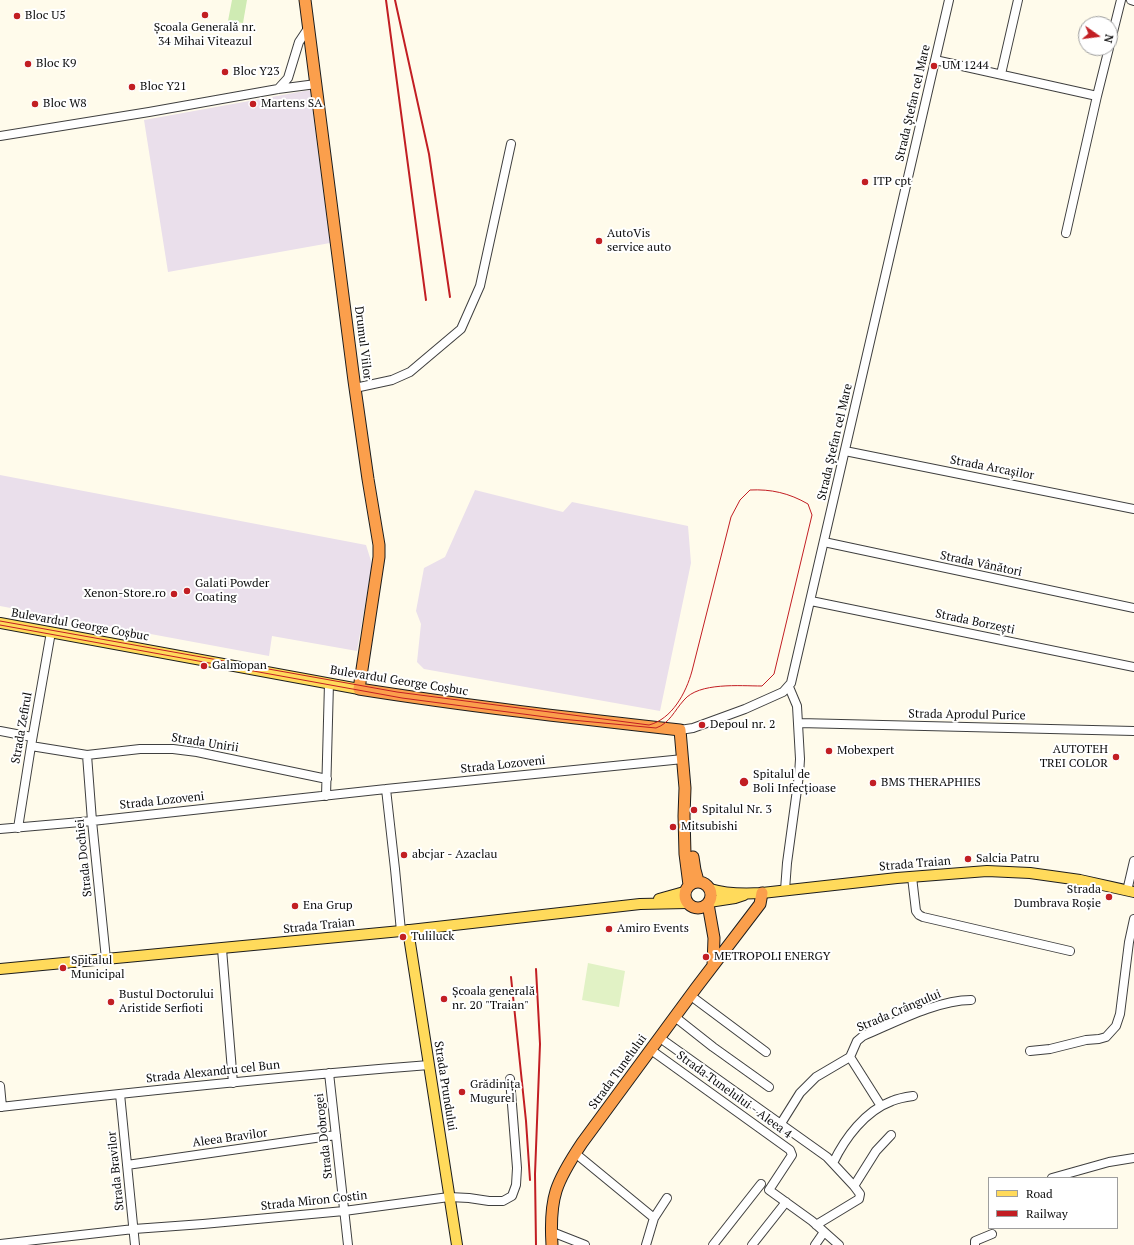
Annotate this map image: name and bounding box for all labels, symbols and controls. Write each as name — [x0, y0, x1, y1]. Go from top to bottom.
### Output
place label: Bloc U5 — [25, 9, 66, 23]
marker: Școala Generală nr. 34 Mihai Viteazul — [200, 10, 210, 20]
marker: Bloc U5 — [12, 11, 22, 21]
north arrow — [1078, 16, 1118, 56]
place label: Școala Generală nr. 34 Mihai Viteazul — [154, 21, 256, 49]
text: N — [1101, 33, 1116, 44]
street label: Strada Ștefan cel Mare — [893, 43, 933, 163]
place label: Bloc K9 — [36, 57, 76, 71]
marker: Bloc K9 — [23, 59, 33, 69]
place label: UM 1244 — [942, 59, 989, 73]
marker: UM 1244 — [929, 61, 939, 71]
place label: Bloc Y23 — [233, 65, 280, 79]
marker: Bloc Y23 — [220, 67, 230, 77]
place label: Bloc Y21 — [140, 80, 187, 94]
marker: Bloc Y21 — [127, 82, 137, 92]
place label: Bloc W8 — [43, 97, 87, 111]
place label: Martens SA — [261, 97, 322, 111]
marker: Bloc W8 — [30, 99, 40, 109]
marker: Martens SA — [248, 99, 258, 109]
place label: ITP cpt — [873, 175, 911, 189]
marker: ITP cpt — [860, 177, 870, 187]
place label: AutoVis service auto — [607, 227, 671, 255]
marker: AutoVis service auto — [594, 236, 604, 246]
street label: Drumul Viilor — [351, 305, 375, 381]
street label: Strada Ștefan cel Mare — [815, 382, 855, 502]
street label: Strada Arcașilor — [949, 453, 1035, 483]
street label: Strada Vânători — [939, 548, 1023, 580]
place label: Galati Powder Coating — [195, 577, 269, 605]
marker: Galati Powder Coating — [182, 586, 192, 596]
place label: Xenon-Store.ro — [84, 587, 166, 601]
marker: Xenon-Store.ro — [169, 589, 179, 599]
street label: Bulevardul George Coșbuc — [10, 606, 150, 644]
street label: Strada Borzești — [934, 607, 1016, 637]
place label: Galmopan — [212, 659, 267, 673]
marker: Galmopan — [199, 661, 209, 671]
street label: Bulevardul George Coșbuc — [329, 663, 469, 699]
street label: Strada Zefirul — [9, 691, 35, 765]
street label: Strada Aprodul Purice — [908, 707, 1026, 723]
place label: Depoul nr. 2 — [710, 718, 775, 732]
marker: Depoul nr. 2 — [697, 720, 707, 730]
street label: Strada Unirii — [170, 731, 240, 755]
place label: AUTOTEH TREI COLOR — [1040, 743, 1108, 771]
place label: Mobexpert — [837, 744, 895, 758]
marker: Mobexpert — [824, 746, 834, 756]
marker: AUTOTEH TREI COLOR — [1111, 752, 1121, 762]
street label: Strada Lozoveni — [460, 753, 546, 777]
place label: Spitalul de Boli Infecțioase — [753, 768, 836, 796]
marker: Spitalul de Boli Infecțioase — [738, 776, 750, 788]
place label: BMS THERAPHIES — [881, 776, 981, 790]
marker: BMS THERAPHIES — [868, 778, 878, 788]
street label: Strada Lozoveni — [119, 789, 205, 813]
place label: Spitalul Nr. 3 — [702, 803, 772, 817]
marker: Spitalul Nr. 3 — [689, 805, 699, 815]
street label: Strada Dochiei — [73, 818, 95, 898]
place label: Mitsubishi — [681, 820, 738, 834]
marker: Mitsubishi — [668, 822, 678, 832]
place label: abcjar - Azaclau — [412, 848, 498, 862]
marker: abcjar - Azaclau — [399, 850, 409, 860]
place label: Salcia Patru — [976, 852, 1039, 866]
street label: Strada Traian — [879, 854, 951, 874]
marker: Salcia Patru — [963, 854, 973, 864]
place label: Strada Dumbrava Roșie — [1014, 883, 1101, 911]
marker: Strada Dumbrava Roșie — [1104, 892, 1114, 902]
place label: Ena Grup — [303, 899, 353, 913]
marker: Ena Grup — [290, 901, 300, 911]
street label: Strada Traian — [283, 915, 355, 937]
place label: Amiro Events — [617, 922, 689, 936]
marker: Amiro Events — [604, 924, 614, 934]
place label: Tuliluck — [411, 930, 454, 944]
marker: Tuliluck — [398, 932, 408, 942]
place label: METROPOLI ENERGY — [714, 950, 831, 964]
marker: METROPOLI ENERGY — [701, 952, 711, 962]
place label: Spitalul Municipal — [71, 954, 125, 982]
marker: Spitalul Municipal — [58, 963, 68, 973]
place label: Școala generală nr. 20 "Traian" — [452, 985, 535, 1013]
street label: Strada Crângului — [855, 987, 943, 1035]
place label: Bustul Doctorului Aristide Serfioti — [119, 988, 214, 1016]
marker: Școala generală nr. 20 "Traian" — [439, 994, 449, 1004]
marker: Bustul Doctorului Aristide Serfioti — [106, 997, 116, 1007]
street label: Strada Tunelului — [586, 1032, 650, 1112]
street label: Strada Prundului — [431, 1040, 459, 1132]
street label: Strada Tunelului - Aleea 4 — [673, 1048, 795, 1142]
street label: Strada Alexandru cel Bun — [145, 1058, 281, 1086]
place label: Grădinița Mugurel — [470, 1078, 520, 1106]
marker: Grădinița Mugurel — [457, 1087, 467, 1097]
street label: Strada Dobrogei — [312, 1092, 336, 1180]
street label: Aleea Bravilor — [192, 1126, 268, 1150]
street label: Strada Bravilor — [105, 1131, 127, 1211]
legend — [988, 1177, 1118, 1229]
text: Road — [1026, 1186, 1053, 1201]
street label: Strada Miron Costin — [260, 1188, 368, 1214]
text: Railway — [1026, 1206, 1068, 1221]

